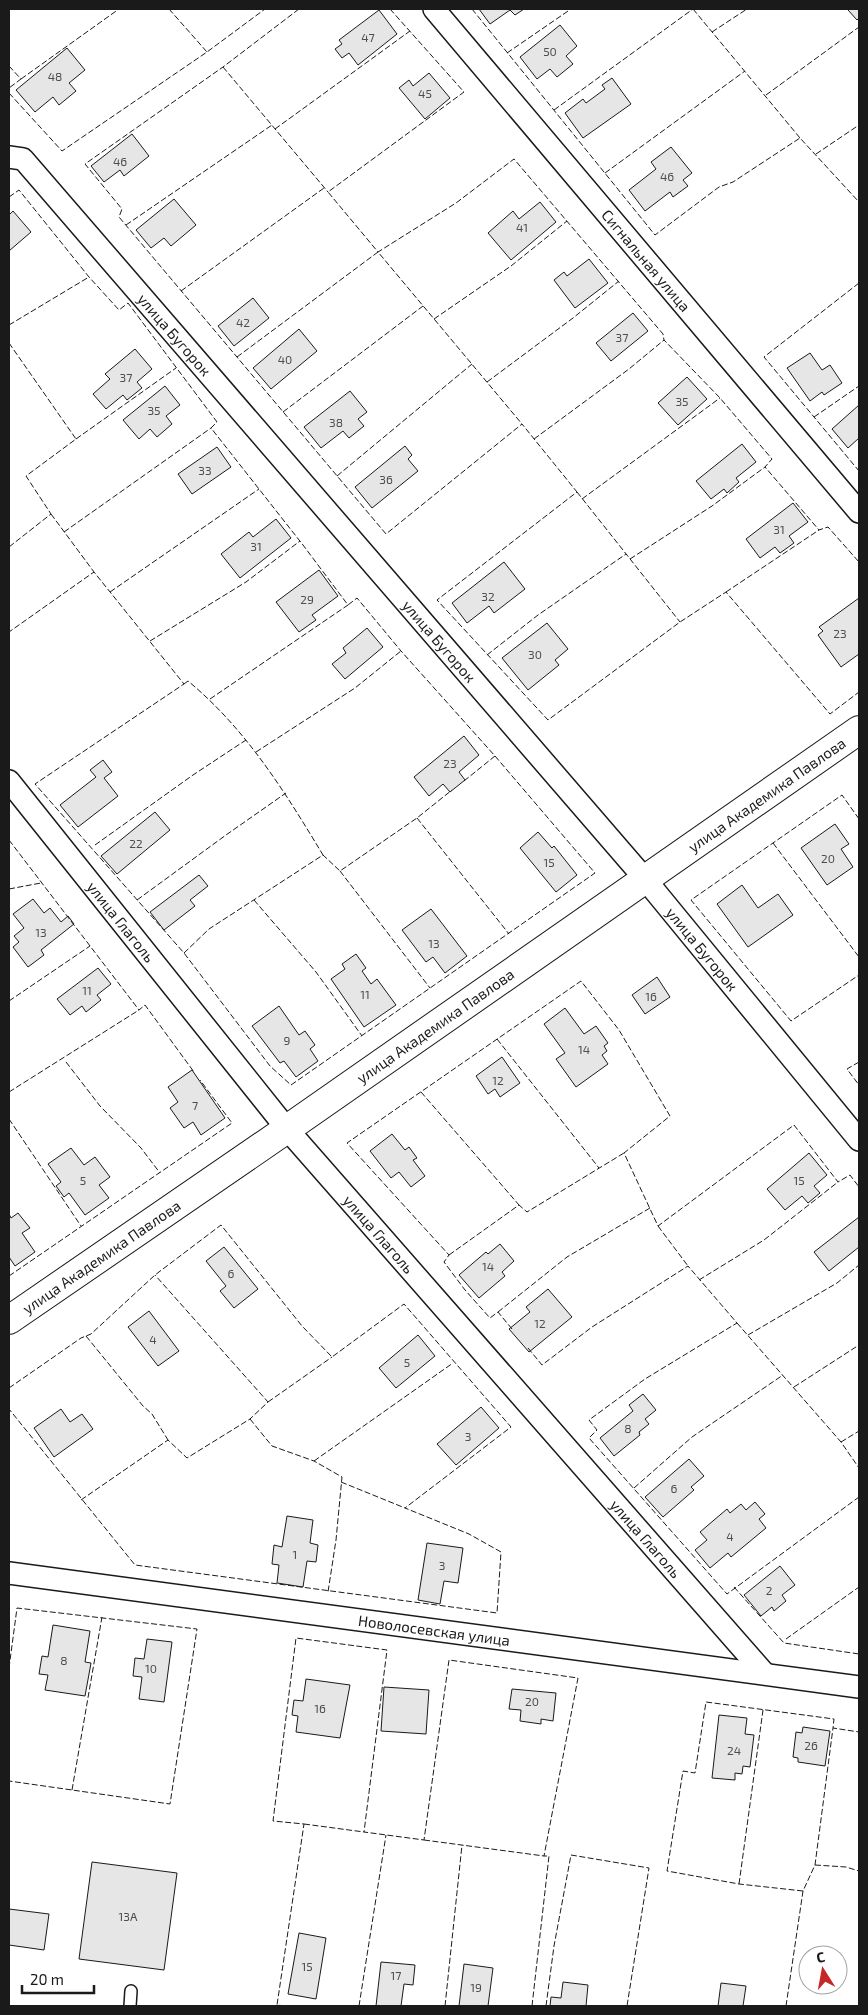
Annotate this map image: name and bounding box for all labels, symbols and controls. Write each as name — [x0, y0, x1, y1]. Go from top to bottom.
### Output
house number: 47 — [361, 30, 375, 44]
house number: 50 — [543, 44, 557, 58]
house number: 48 — [48, 69, 62, 83]
house number: 45 — [418, 86, 432, 100]
house number: 46 — [113, 154, 127, 168]
house number: 46 — [660, 169, 674, 183]
street label: Сигнальная улица — [598, 206, 695, 315]
house number: 41 — [516, 220, 528, 234]
street label: улица Бугорок — [133, 290, 215, 379]
house number: 42 — [236, 315, 250, 329]
house number: 37 — [616, 330, 628, 344]
house number: 40 — [278, 352, 292, 366]
house number: 37 — [120, 370, 132, 384]
house number: 35 — [675, 394, 689, 408]
house number: 35 — [147, 403, 161, 417]
house number: 38 — [329, 415, 343, 429]
house number: 33 — [198, 463, 212, 477]
house number: 36 — [379, 472, 393, 486]
house number: 31 — [773, 522, 785, 536]
house number: 31 — [250, 539, 262, 553]
house number: 32 — [481, 589, 495, 603]
house number: 29 — [300, 592, 314, 606]
street label: улица Бугорок — [398, 596, 480, 686]
house number: 23 — [833, 626, 847, 640]
house number: 30 — [528, 647, 542, 661]
street label: улица Академика Павлова — [684, 733, 849, 856]
house number: 23 — [443, 756, 457, 770]
house number: 22 — [129, 836, 143, 850]
house number: 20 — [821, 851, 835, 865]
house number: 15 — [543, 855, 555, 869]
street label: улица Глаголь — [83, 878, 159, 966]
street label: улица Бугорок — [662, 903, 742, 994]
house number: 13 — [35, 925, 47, 939]
house number: 13 — [428, 936, 440, 950]
street label: улица Академика Павлова — [353, 965, 517, 1088]
house number: 11 — [82, 983, 92, 997]
house number: 11 — [360, 987, 370, 1001]
house number: 16 — [645, 989, 657, 1003]
house number: 9 — [284, 1033, 291, 1047]
house number: 14 — [578, 1042, 590, 1056]
house number: 12 — [492, 1073, 504, 1087]
house number: 7 — [192, 1098, 198, 1112]
house number: 5 — [80, 1173, 86, 1187]
house number: 15 — [793, 1173, 805, 1187]
street label: улица Глаголь — [339, 1191, 418, 1277]
street label: улица Академика Павлова — [19, 1196, 184, 1318]
house number: 14 — [482, 1259, 494, 1273]
house number: 6 — [228, 1266, 235, 1280]
house number: 12 — [534, 1316, 546, 1330]
house number: 4 — [149, 1332, 157, 1346]
house number: 5 — [404, 1355, 410, 1369]
house number: 8 — [624, 1421, 632, 1435]
house number: 3 — [465, 1429, 471, 1443]
house number: 6 — [671, 1481, 678, 1495]
street label: улица Глаголь — [606, 1496, 685, 1582]
house number: 4 — [726, 1529, 734, 1543]
house number: 1 — [293, 1547, 297, 1561]
house number: 3 — [439, 1558, 445, 1572]
house number: 2 — [766, 1583, 773, 1597]
street label: Новолосевская улица — [357, 1611, 511, 1649]
house number: 8 — [60, 1653, 68, 1667]
house number: 10 — [145, 1661, 157, 1675]
house number: 20 — [525, 1694, 539, 1708]
house number: 16 — [314, 1701, 326, 1715]
house number: 26 — [804, 1738, 818, 1752]
house number: 24 — [727, 1743, 741, 1757]
house number: 13А — [119, 1909, 138, 1923]
north arrow — [798, 1945, 848, 1995]
text: С — [815, 1948, 826, 1966]
house number: 15 — [301, 1959, 313, 1973]
scale bar — [22, 1962, 95, 1994]
house number: 17 — [391, 1968, 401, 1982]
text: 20 m — [30, 1970, 64, 1988]
house number: 19 — [470, 1980, 482, 1994]

